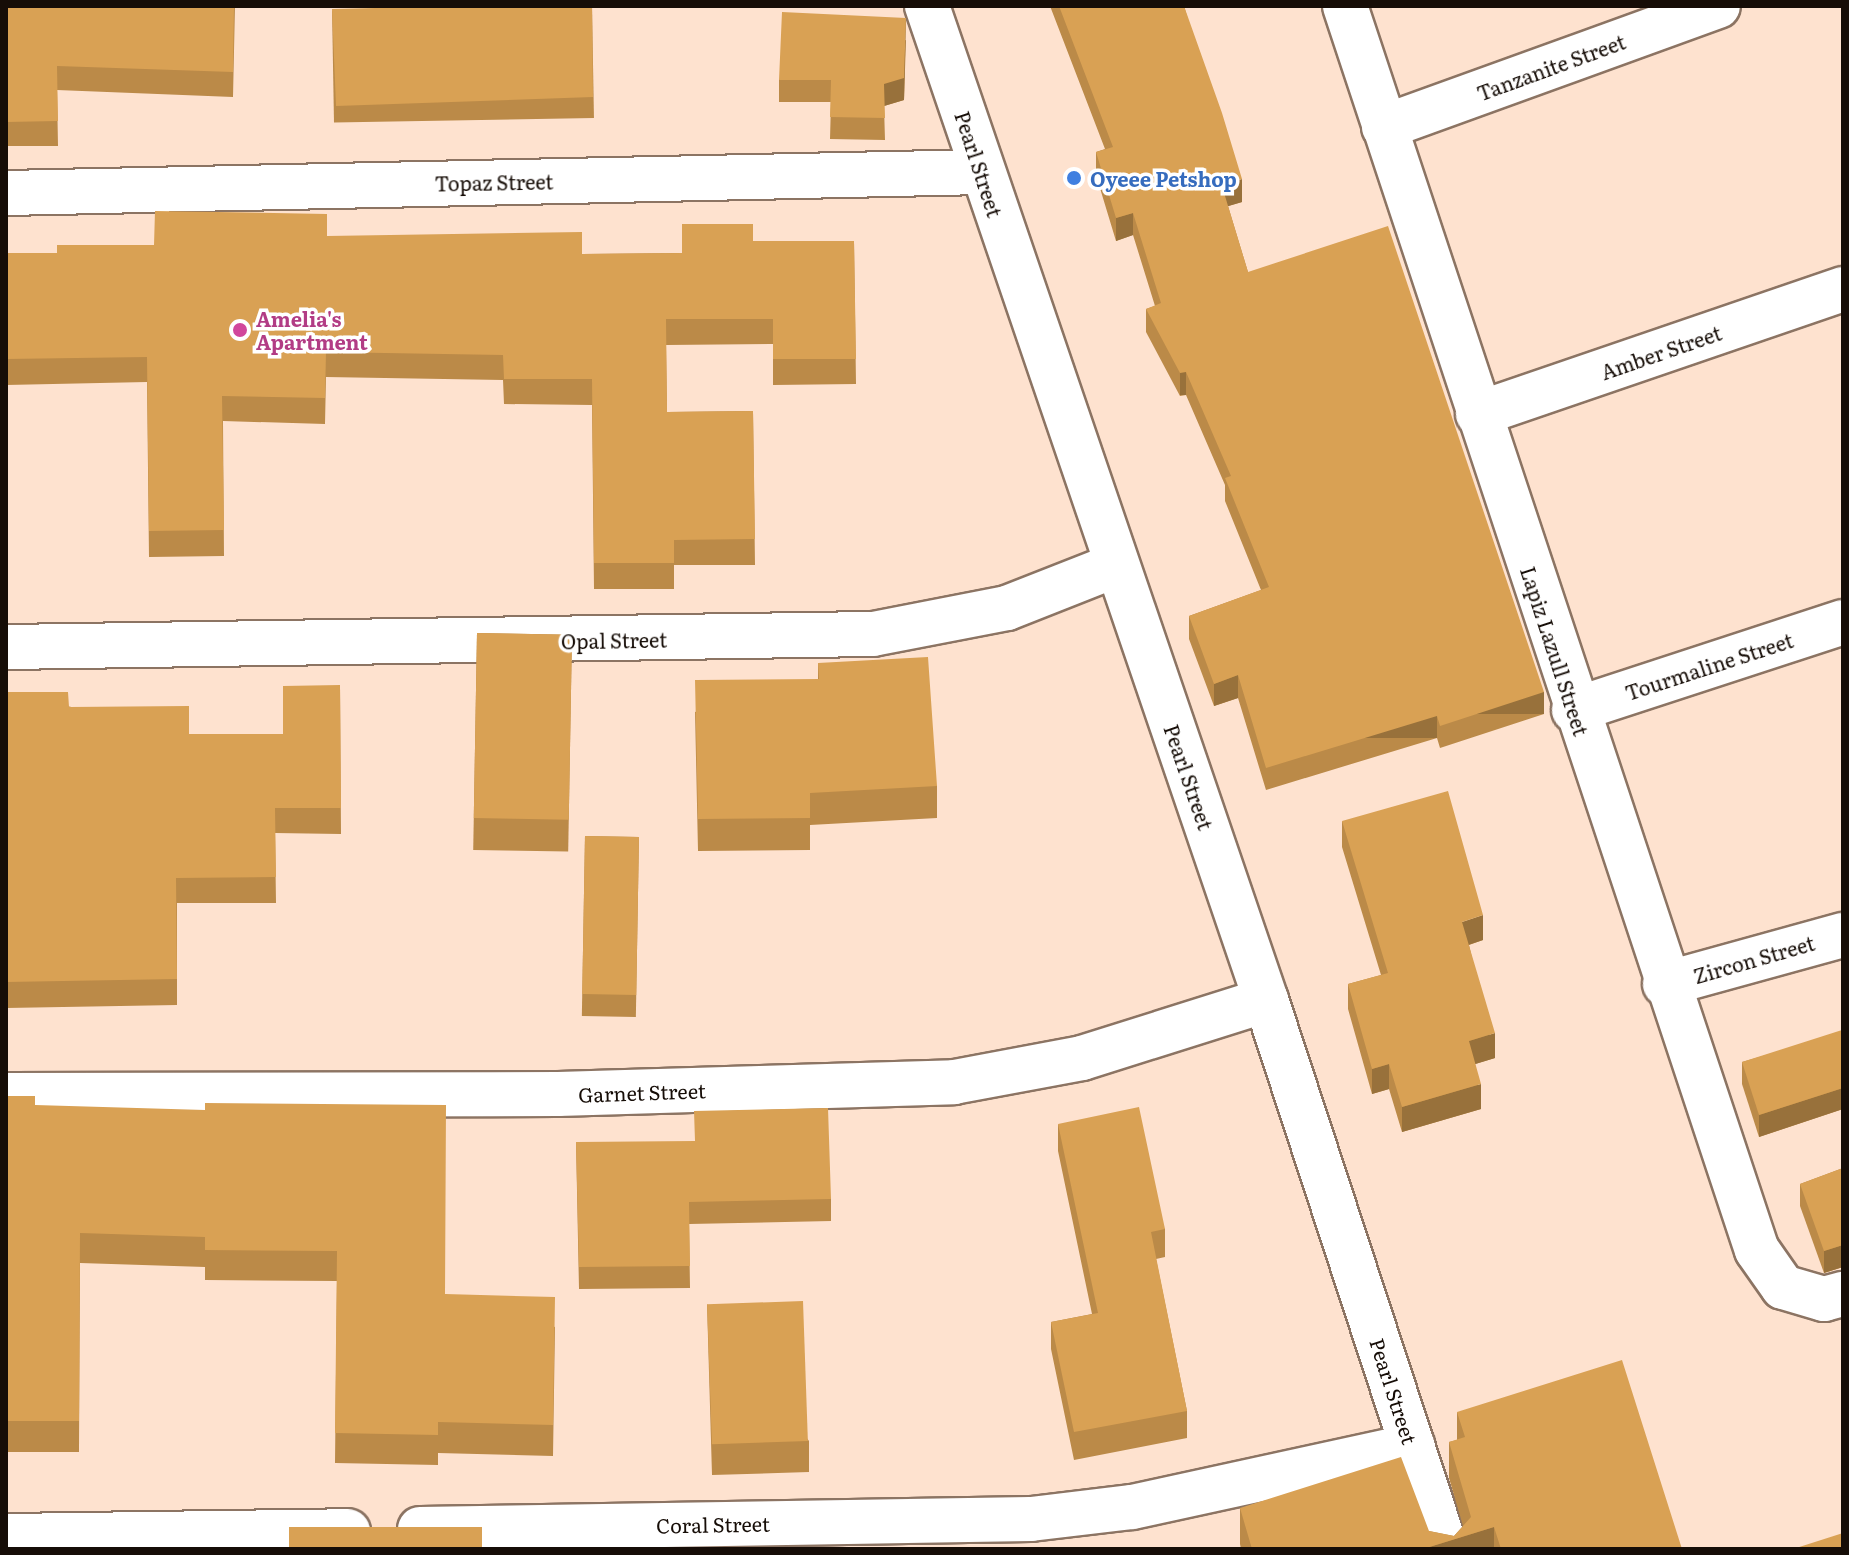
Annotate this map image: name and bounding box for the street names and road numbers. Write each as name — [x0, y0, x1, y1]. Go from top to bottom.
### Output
street label: Tanzanite Street — [1473, 29, 1629, 105]
street label: Pearl Street — [951, 108, 1007, 220]
street label: Topaz Street — [434, 169, 554, 195]
street label: Amber Street — [1597, 320, 1725, 384]
street label: Lapiz Lazull Street — [1516, 563, 1594, 739]
street label: Opal Street — [561, 627, 667, 653]
street label: Tourmaline Street — [1622, 627, 1796, 705]
street label: Pearl Street — [1160, 721, 1218, 833]
street label: Zircon Street — [1691, 930, 1817, 988]
street label: Garnet Street — [578, 1078, 706, 1106]
street label: Pearl Street — [1366, 1335, 1422, 1447]
street label: Coral Street — [656, 1511, 770, 1537]

